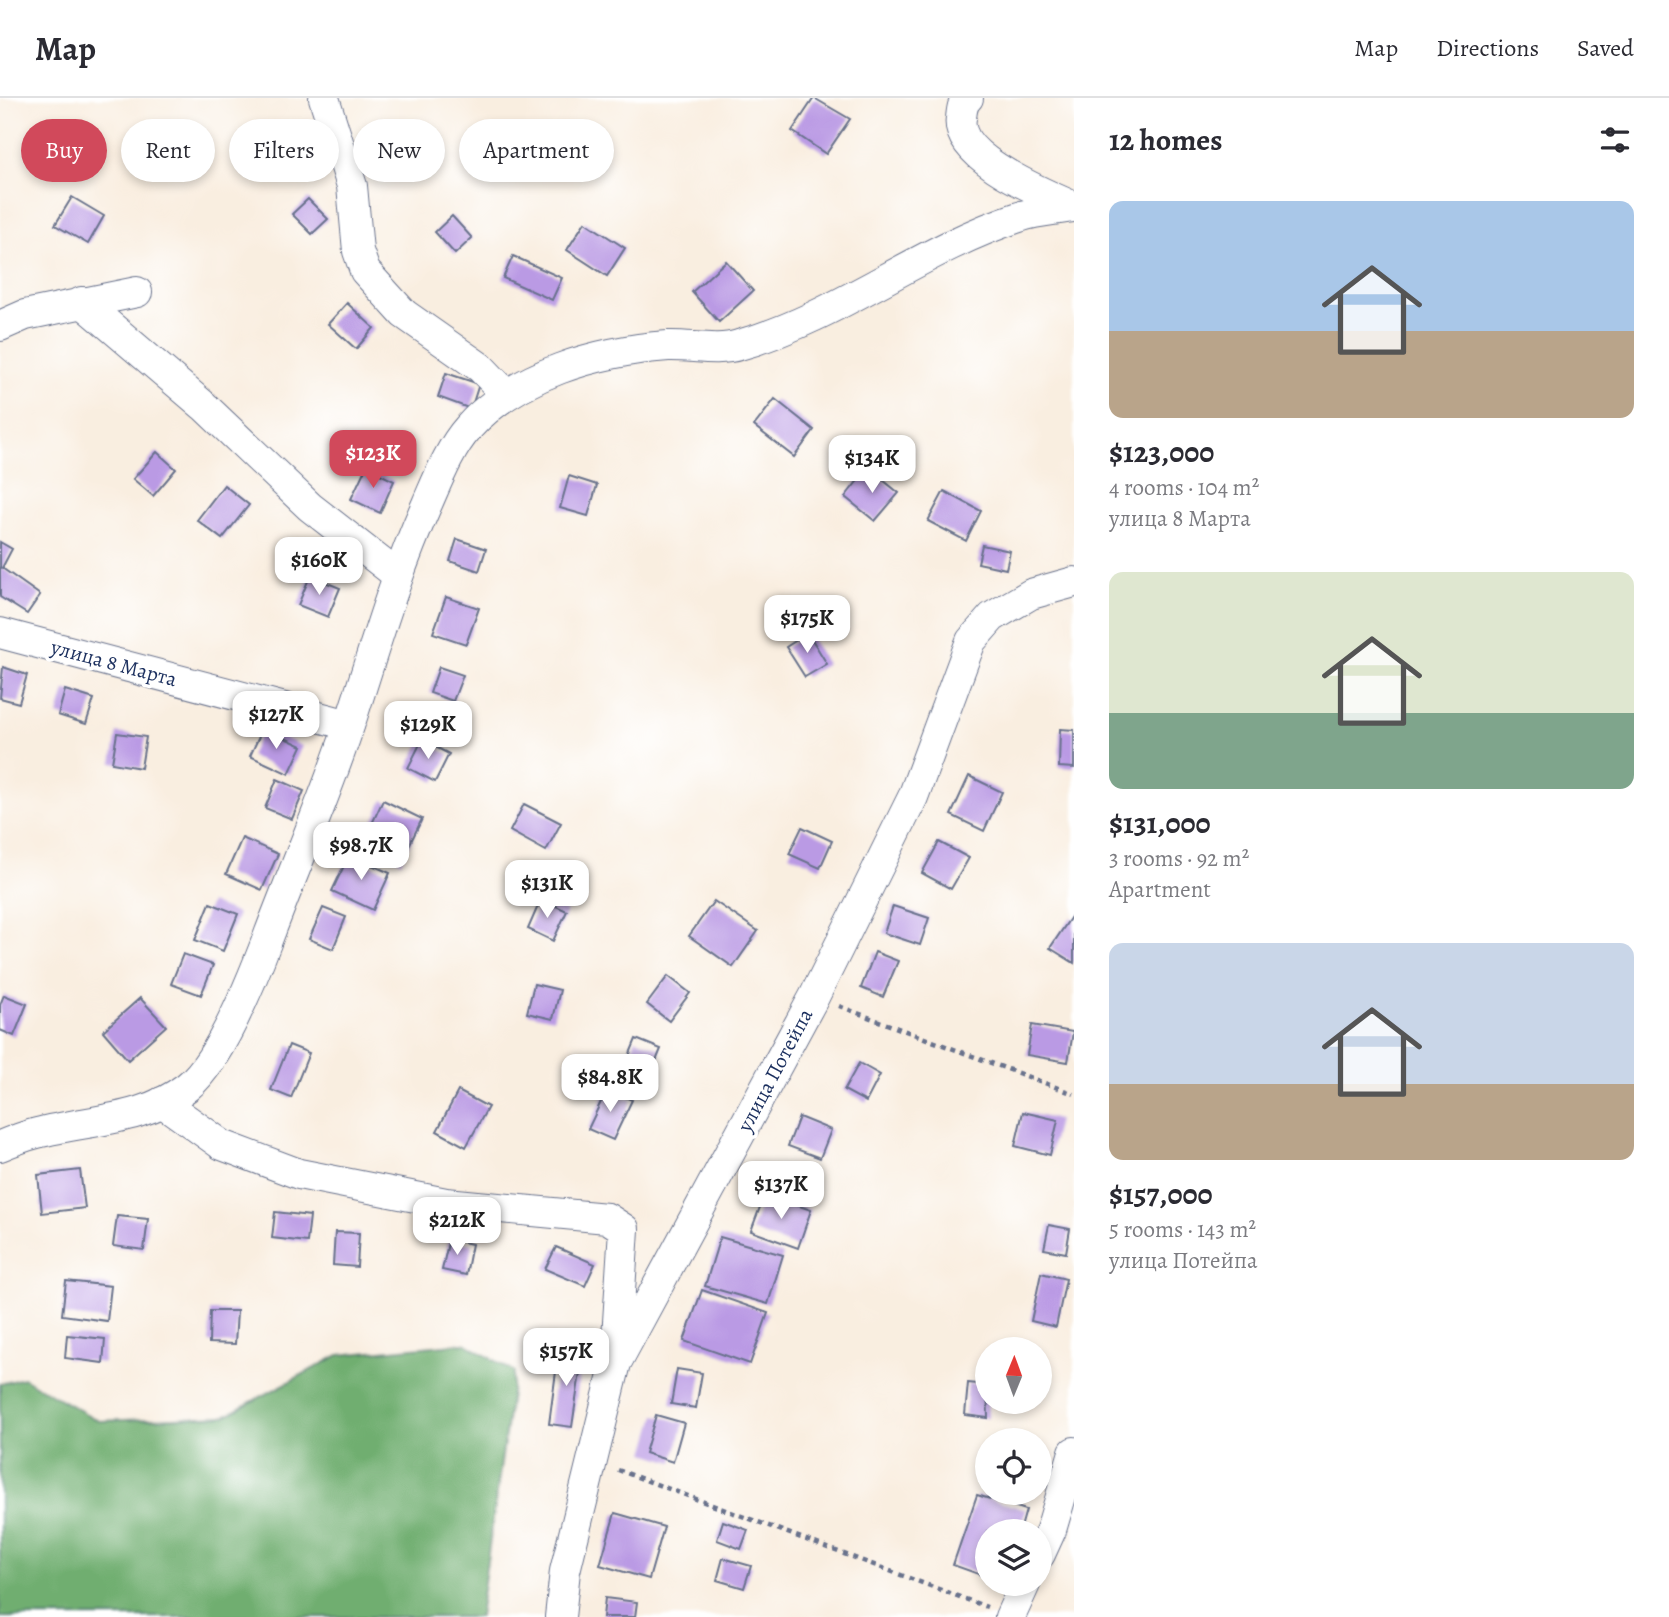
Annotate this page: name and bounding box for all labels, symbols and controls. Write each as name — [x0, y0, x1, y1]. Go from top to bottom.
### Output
text: Map — [35, 26, 96, 71]
text: Map — [1354, 32, 1398, 64]
text: Directions — [1436, 32, 1539, 64]
text: Saved — [1577, 32, 1634, 64]
chip: Buy — [21, 119, 107, 182]
chip: Rent — [121, 119, 215, 182]
chip: Filters — [229, 119, 339, 182]
chip: New — [353, 119, 445, 182]
chip: Apartment — [459, 119, 614, 182]
text: 12 homes — [1109, 120, 1222, 160]
icon: filters — [1596, 121, 1634, 159]
icon: home — [1309, 247, 1435, 373]
pin: $123K — [324, 430, 422, 490]
text: $123,000 — [1109, 432, 1214, 472]
pin: $134K — [823, 436, 921, 495]
text: $123K — [345, 437, 401, 468]
text: $134K — [845, 442, 899, 473]
text: 4 rooms · 104 m² — [1109, 472, 1259, 503]
text: улица 8 Марта — [1109, 503, 1251, 534]
pin: $160K — [270, 538, 368, 597]
text: $160K — [291, 544, 347, 575]
pin: $175K — [758, 596, 856, 655]
text: $175K — [780, 602, 834, 633]
icon: home — [1309, 618, 1435, 744]
street label: улица 8 Марта — [47, 632, 180, 693]
pin: $127K — [227, 692, 325, 751]
text: $127K — [249, 698, 304, 729]
pin: $129K — [379, 702, 477, 761]
text: $129K — [400, 708, 456, 739]
text: $131,000 — [1109, 803, 1211, 843]
pin: $98.7K — [304, 822, 418, 882]
text: $98.7K — [329, 829, 393, 860]
text: 3 rooms · 92 m² — [1109, 843, 1249, 874]
pin: $131K — [498, 860, 596, 920]
text: $131K — [521, 867, 573, 898]
text: Apartment — [1109, 874, 1211, 905]
icon: home — [1309, 989, 1435, 1115]
street label: улица Потейпа — [730, 1003, 819, 1137]
pin: $84.8K — [553, 1054, 667, 1114]
text: $84.8K — [577, 1061, 643, 1092]
pin: $137K — [732, 1162, 830, 1221]
text: $137K — [754, 1168, 808, 1199]
text: $157,000 — [1109, 1174, 1213, 1214]
pin: $212K — [408, 1198, 506, 1257]
text: $212K — [429, 1204, 485, 1235]
text: 5 rooms · 143 m² — [1109, 1214, 1256, 1245]
text: улица Потейпа — [1109, 1245, 1258, 1276]
pin: $157K — [517, 1328, 615, 1388]
text: $157K — [539, 1335, 593, 1366]
north arrow — [975, 1337, 1052, 1414]
map controls — [975, 1337, 1052, 1596]
button: locate — [975, 1428, 1052, 1505]
button: layers — [975, 1519, 1052, 1596]

